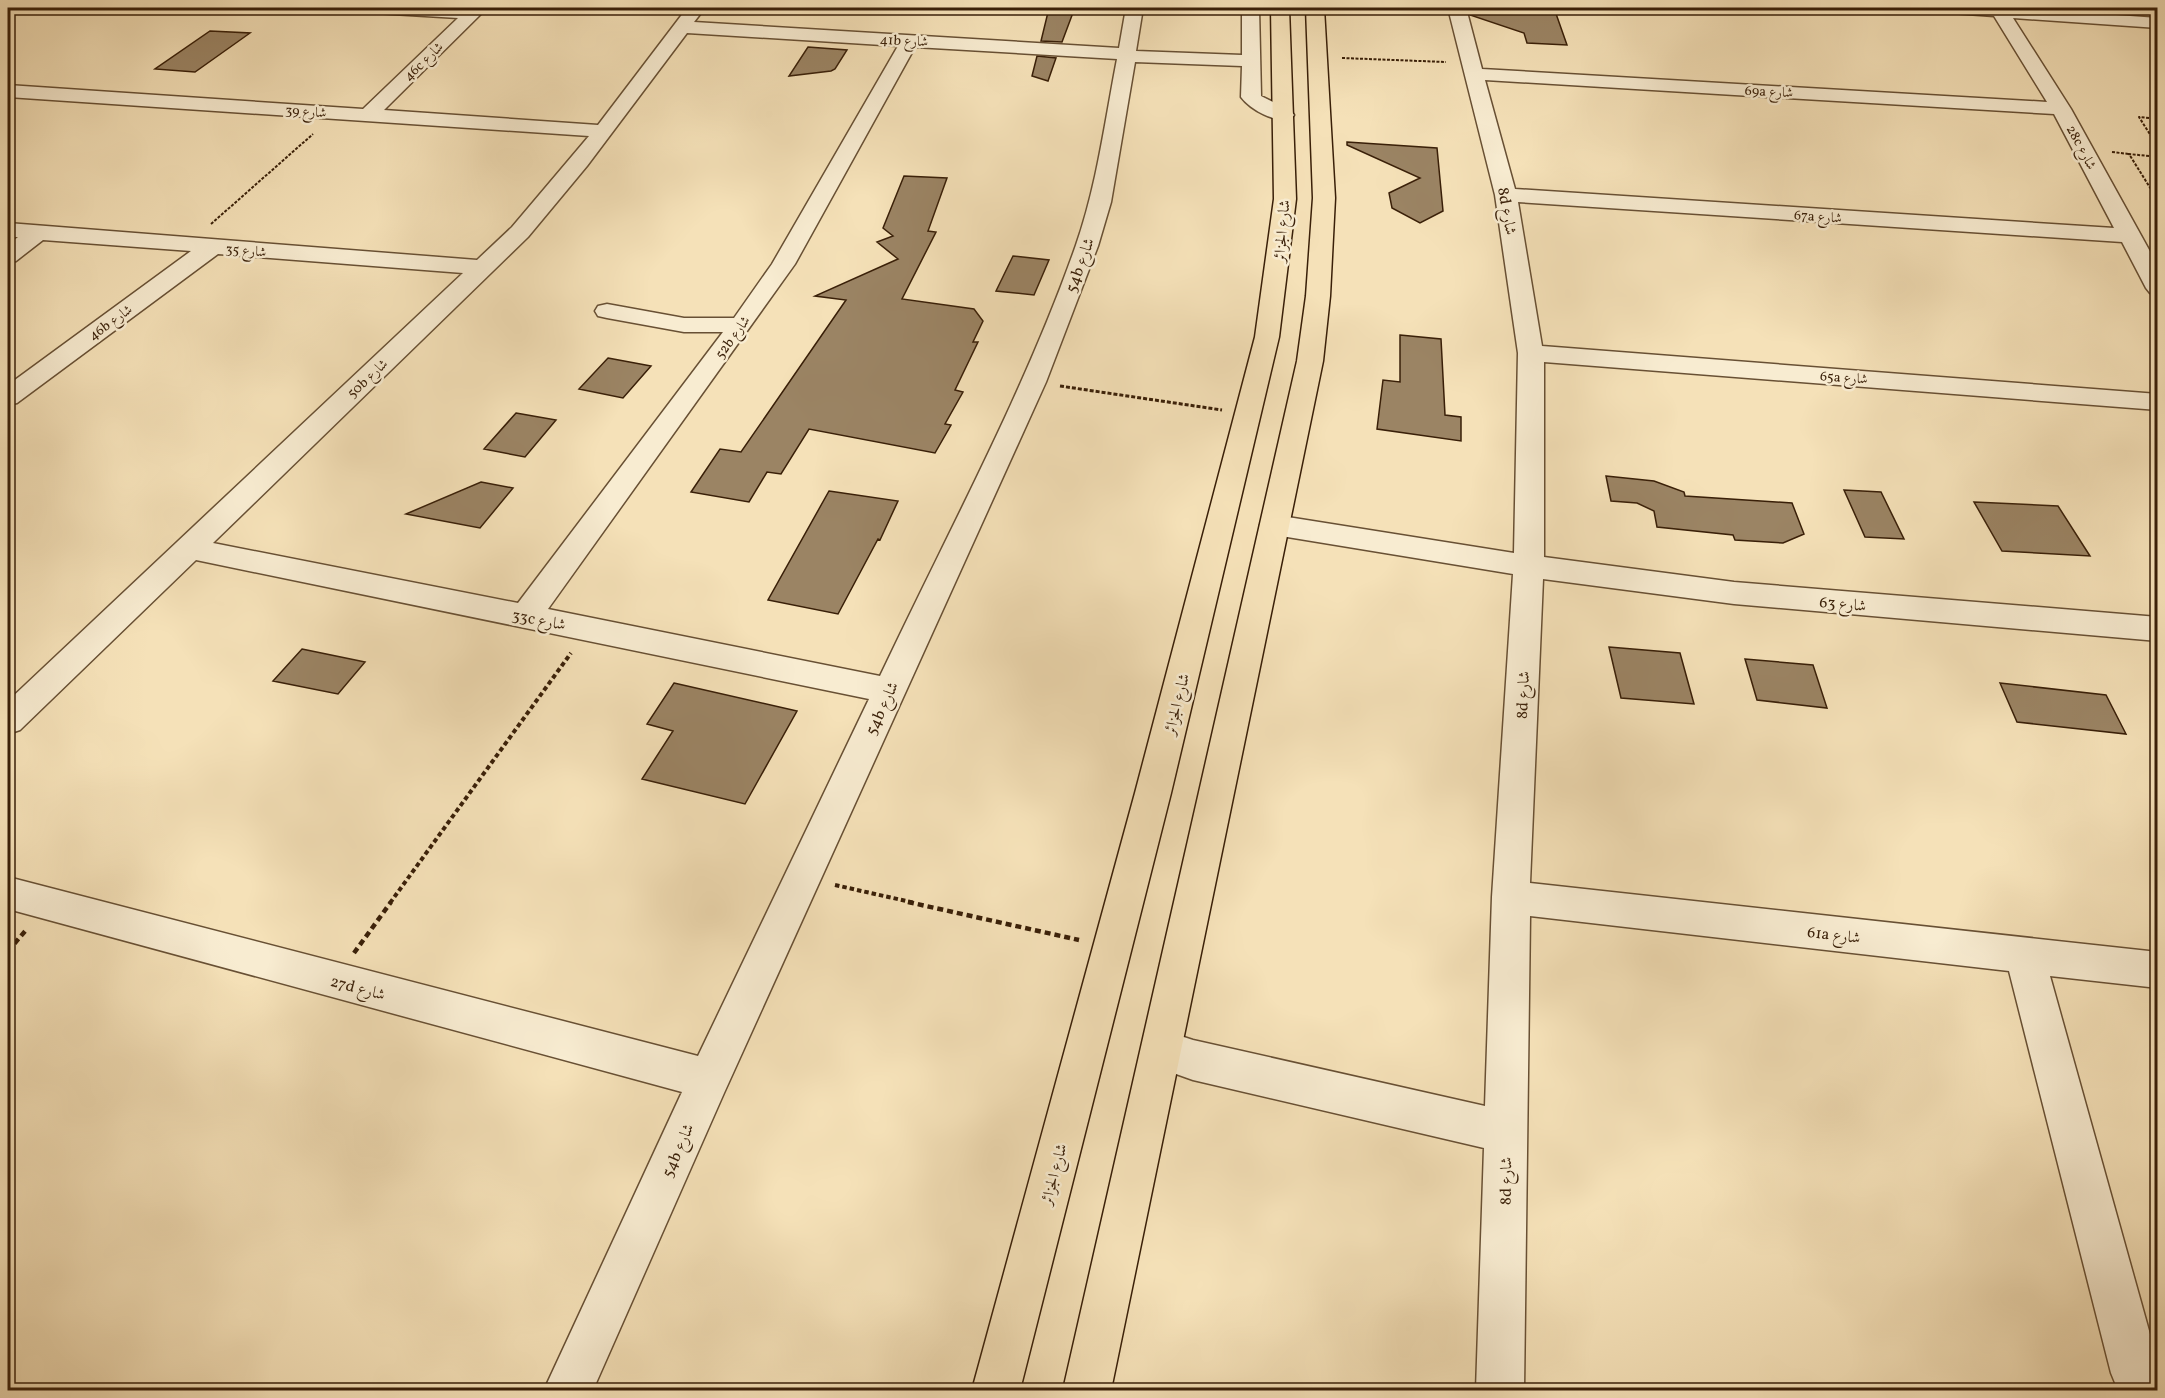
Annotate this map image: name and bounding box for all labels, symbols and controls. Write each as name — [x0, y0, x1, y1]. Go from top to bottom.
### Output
street label: 41b شارع — [879, 31, 929, 53]
street label: 46c شارع — [400, 38, 449, 87]
street label: 69a شارع — [1744, 82, 1794, 104]
street label: شارع 39 — [285, 102, 327, 124]
street label: 28c شارع — [2060, 122, 2100, 174]
street label: 8d شارع — [1490, 186, 1521, 237]
street label: شارع الجزائر — [1269, 199, 1298, 266]
street label: 67a شارع — [1793, 206, 1843, 230]
street label: 54b شارع — [1061, 235, 1102, 297]
street label: شارع 35 — [225, 240, 267, 264]
street label: 46b شارع — [85, 301, 137, 346]
street label: 52b شارع — [711, 312, 756, 364]
street label: 50b شارع — [343, 355, 393, 404]
street label: 65a شارع — [1819, 367, 1868, 391]
street label: شارع 63 — [1818, 592, 1867, 619]
street label: 33c شارع — [510, 605, 567, 638]
street label: 8d شارع — [1512, 670, 1537, 720]
street label: شارع الجزائر — [1159, 671, 1197, 740]
street label: 54b شارع — [861, 678, 906, 740]
street label: 61a شارع — [1806, 922, 1862, 951]
street label: 27d شارع — [327, 971, 387, 1008]
street label: 54b شارع — [657, 1120, 701, 1182]
street label: شارع الجزائر — [1036, 1141, 1075, 1210]
street label: 8d شارع — [1496, 1157, 1519, 1205]

